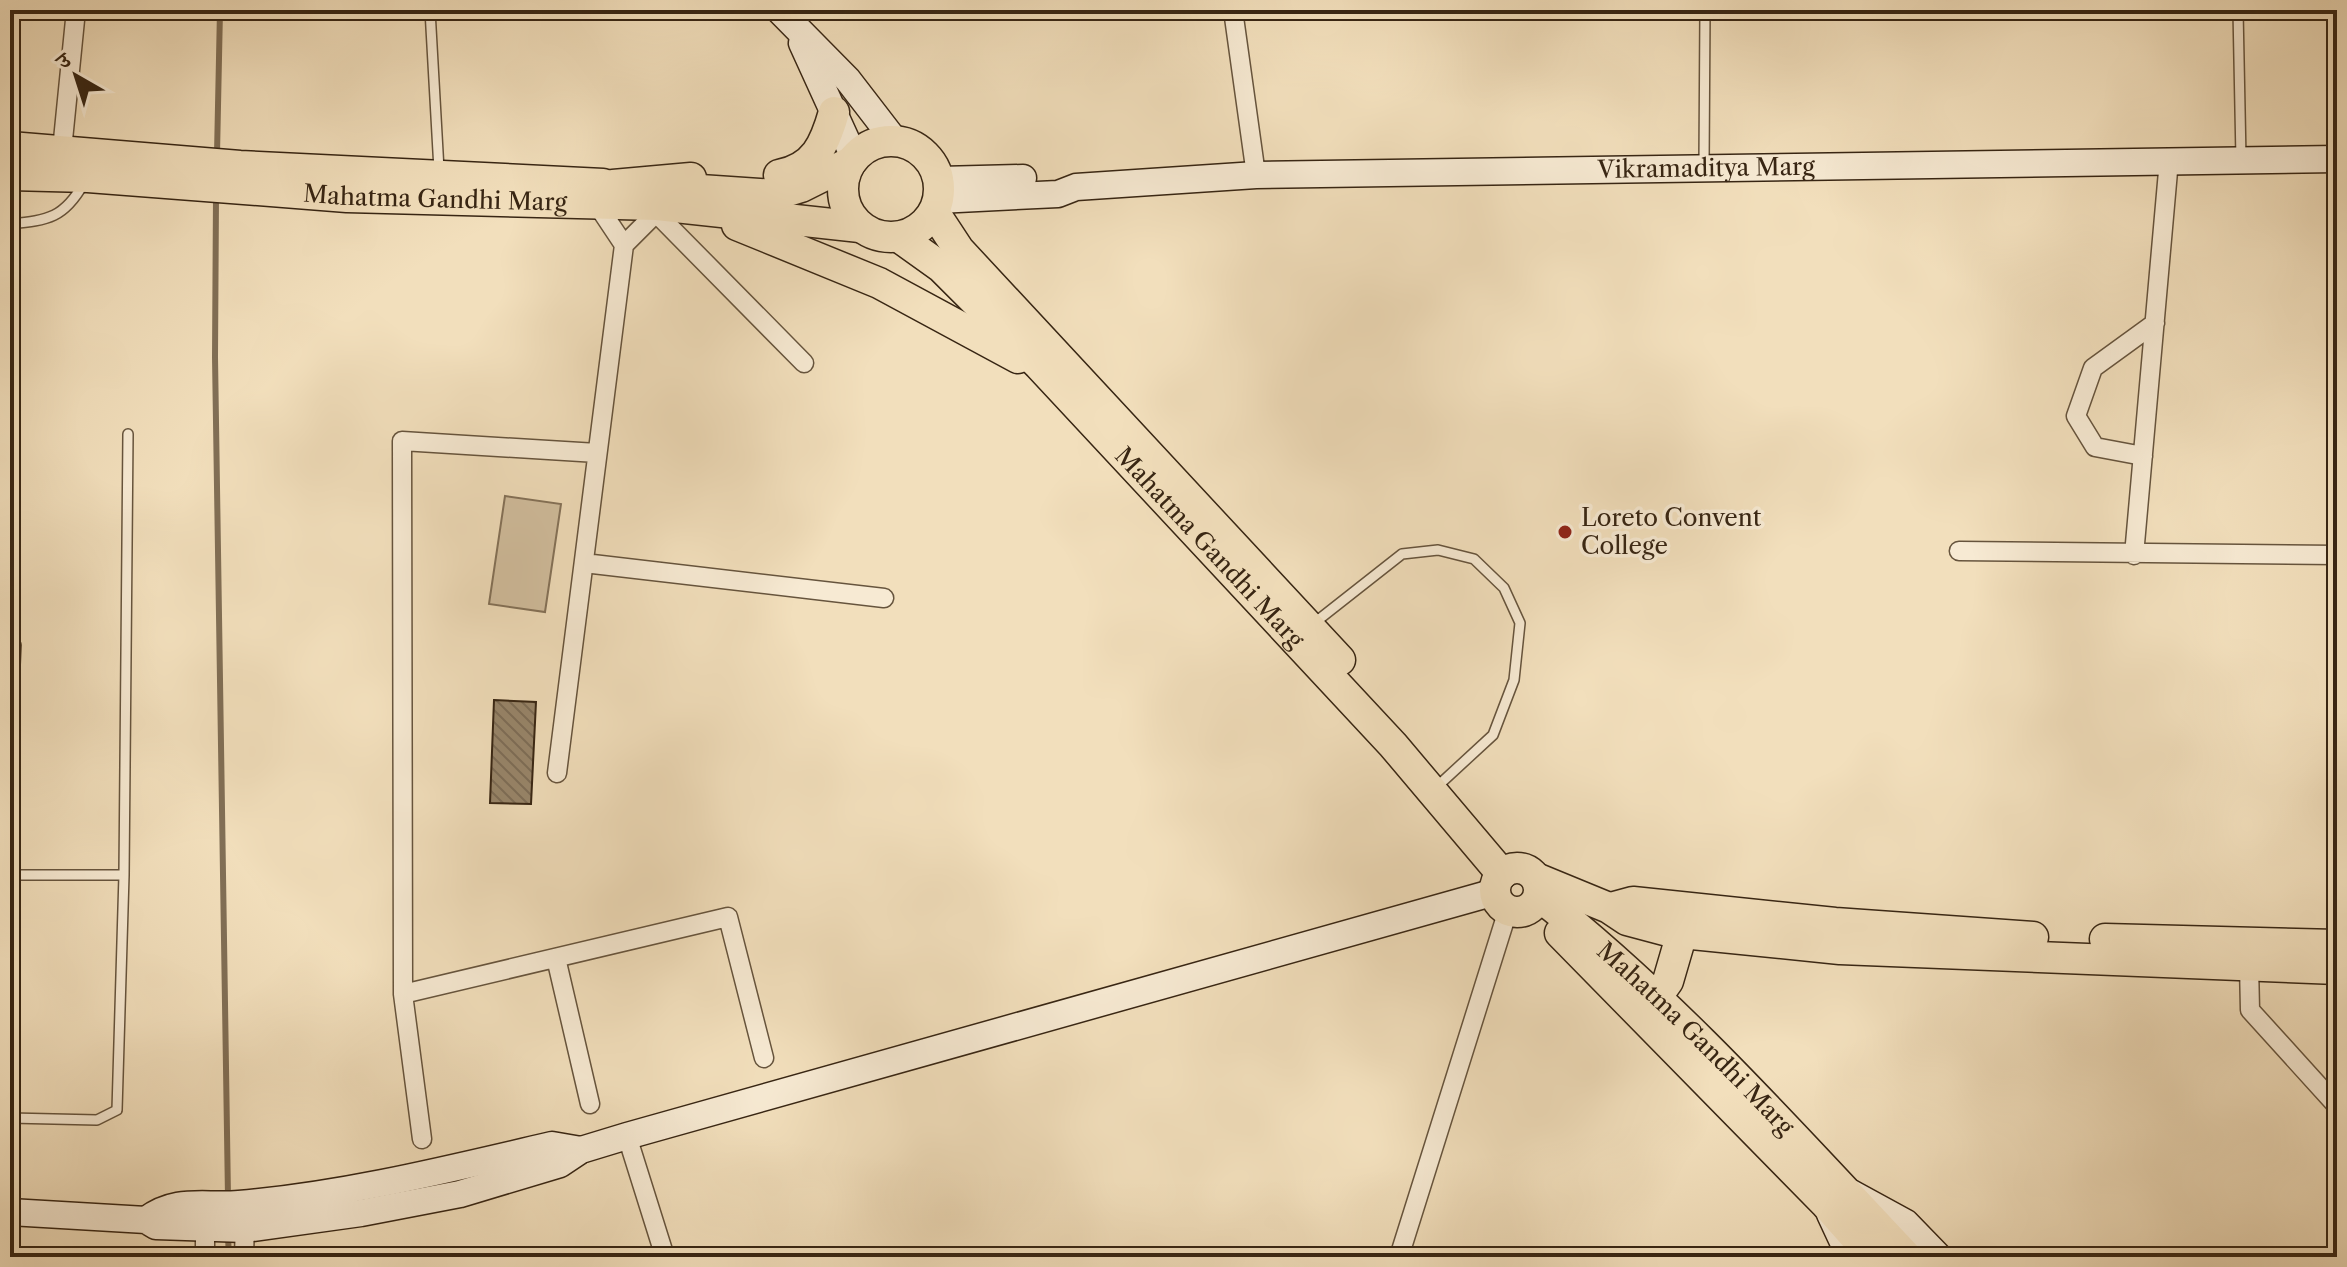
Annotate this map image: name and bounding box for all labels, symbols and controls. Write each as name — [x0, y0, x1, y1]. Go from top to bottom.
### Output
north arrow — [36, 36, 116, 116]
text: उ — [49, 46, 78, 76]
street label: Vikramaditya Marg — [1596, 152, 1815, 184]
street label: Mahatma Gandhi Marg — [302, 179, 568, 217]
street label: Mahatma Gandhi Marg — [1109, 441, 1310, 654]
place label: Loreto Convent College — [1581, 503, 1762, 560]
marker: Loreto Convent College — [1556, 523, 1574, 541]
street label: Mahatma Gandhi Marg — [1591, 936, 1800, 1141]

